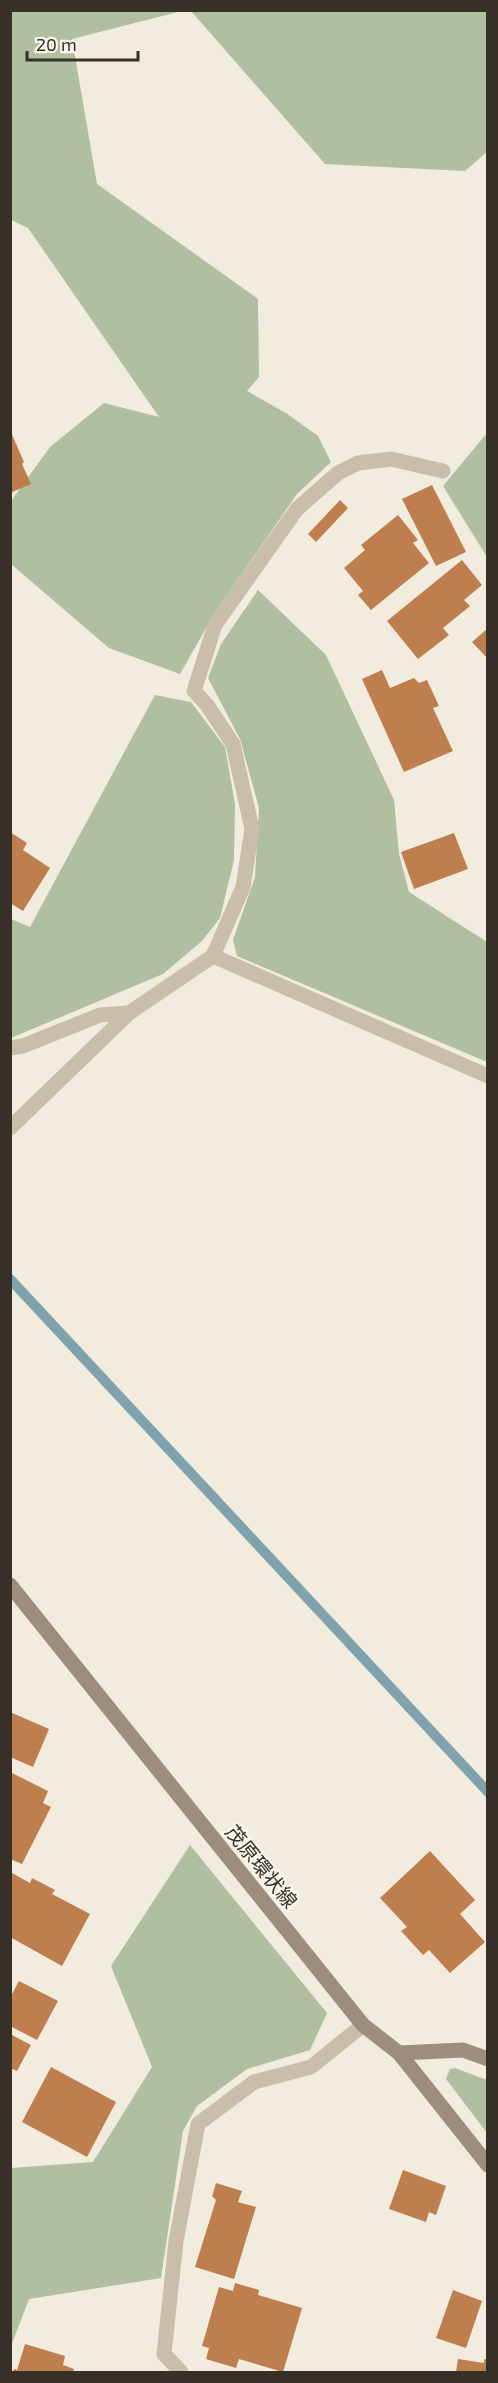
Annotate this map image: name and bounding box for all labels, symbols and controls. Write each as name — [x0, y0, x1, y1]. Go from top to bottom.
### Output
scale bar — [27, 24, 138, 62]
text: 20 m — [36, 33, 77, 55]
street label: 茂原環状線 — [221, 1820, 303, 1912]

